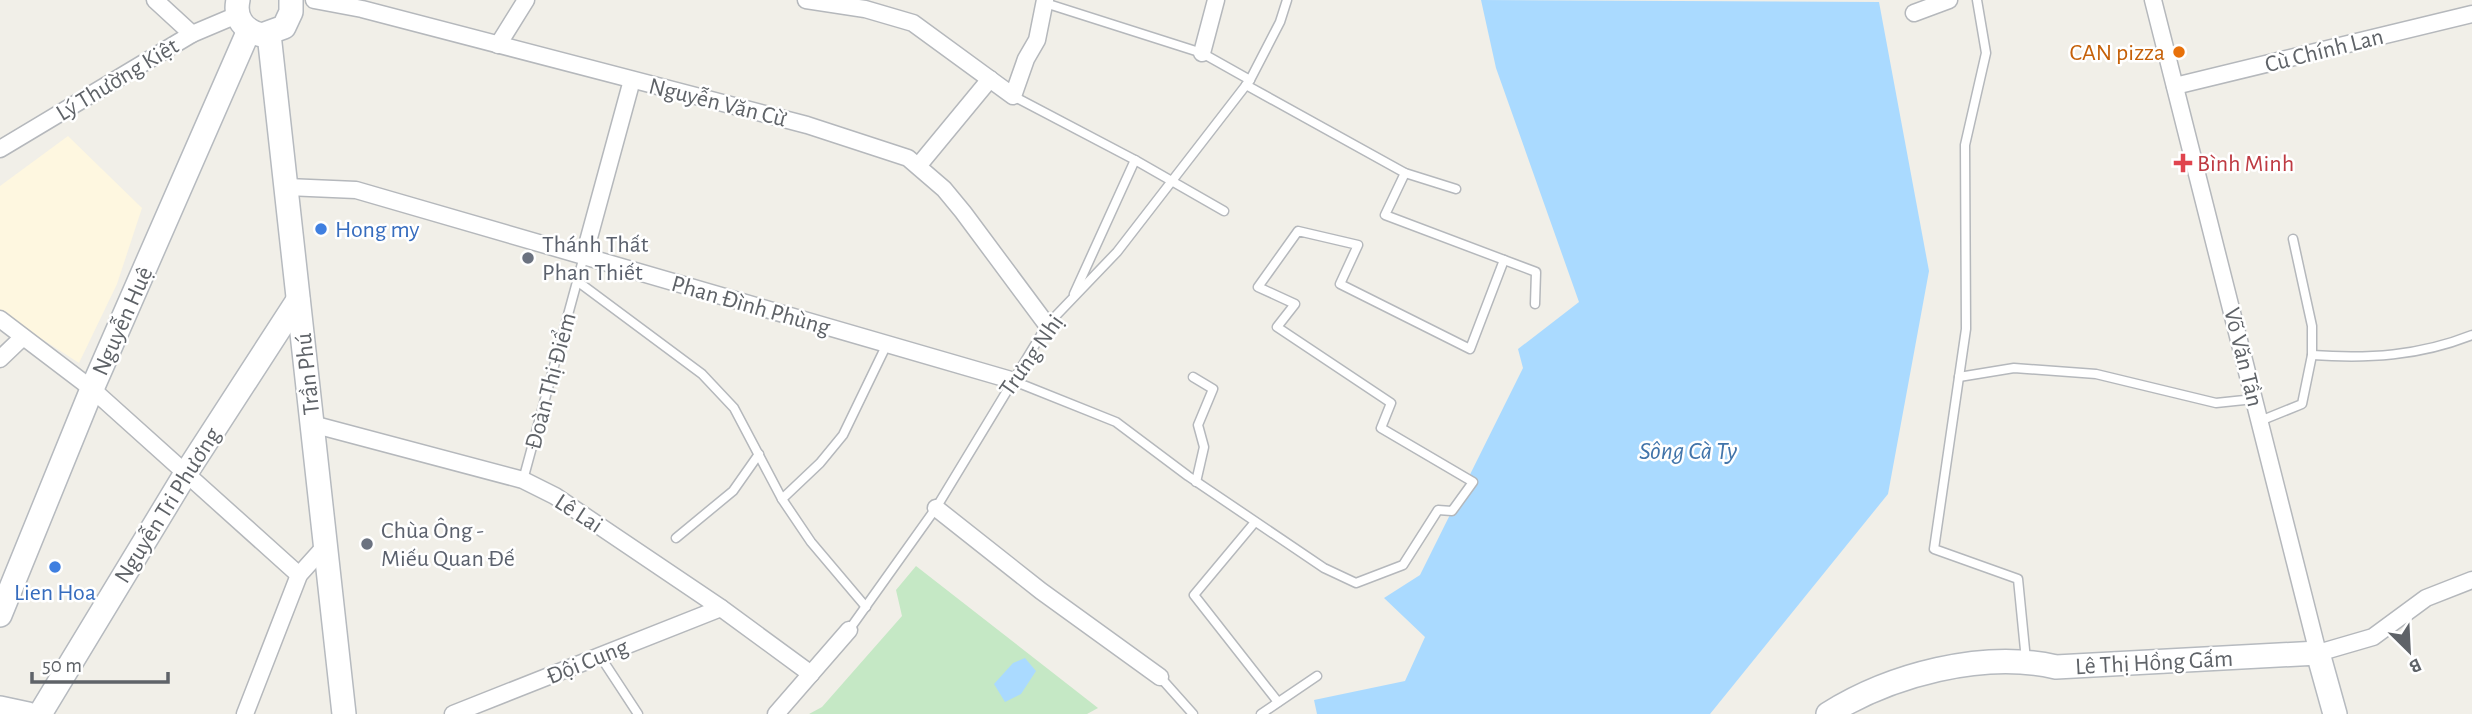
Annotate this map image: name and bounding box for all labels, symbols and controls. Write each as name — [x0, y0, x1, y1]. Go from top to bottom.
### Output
street label: Cù Chính Lan — [2263, 25, 2386, 77]
street label: Lý Thường Kiệt — [52, 34, 183, 126]
place label: CAN pizza — [2069, 41, 2165, 65]
marker: CAN pizza — [2171, 44, 2187, 60]
street label: Nguyễn Văn Cừ — [646, 73, 790, 132]
place label: Bình Minh — [2197, 152, 2294, 176]
marker: Bình Minh — [2175, 155, 2191, 171]
place label: Hong my — [335, 218, 420, 242]
marker: Hong my — [313, 221, 329, 237]
place label: Thánh Thất Phan Thiết — [542, 233, 649, 285]
marker: Thánh Thất Phan Thiết — [520, 250, 536, 266]
street label: Nguyễn Huệ — [87, 263, 158, 379]
street label: Phan Đình Phùng — [669, 272, 833, 340]
street label: Võ Văn Tần — [2219, 305, 2267, 409]
street label: Đoàn Thị Điểm — [520, 310, 581, 452]
street label: Trưng Nhị — [995, 310, 1068, 401]
street label: Trần Phú — [292, 332, 324, 416]
street label: Nguyễn Tri Phương — [109, 423, 226, 588]
water label: Sông Cà Ty — [1639, 438, 1737, 464]
street label: Lê Lai — [550, 490, 607, 538]
place label: Chùa Ông - Miếu Quan Đế — [381, 517, 515, 571]
marker: Chùa Ông - Miếu Quan Đế — [359, 536, 375, 552]
marker: Lien Hoa — [47, 559, 63, 575]
place label: Lien Hoa — [14, 581, 96, 605]
north arrow — [2374, 616, 2444, 686]
street label: Đội Cung — [543, 635, 632, 689]
scale bar — [32, 640, 168, 684]
street label: Lê Thị Hồng Gấm — [2074, 647, 2234, 679]
text: B — [2406, 654, 2424, 676]
text: 50 m — [42, 655, 82, 676]

